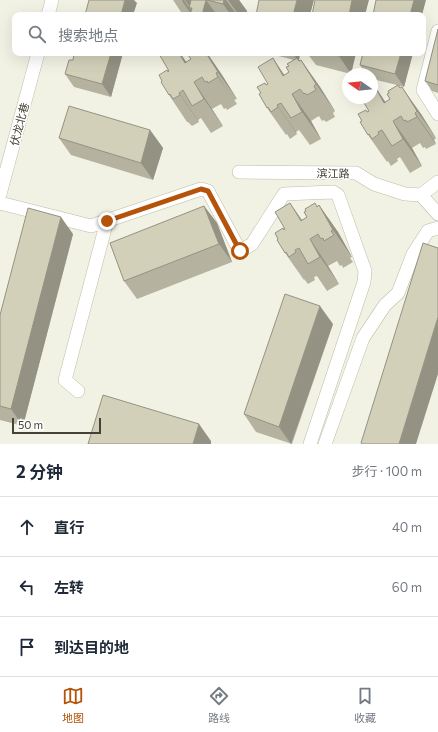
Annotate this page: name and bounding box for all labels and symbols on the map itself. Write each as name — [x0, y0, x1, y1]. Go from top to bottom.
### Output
north arrow — [342, 68, 378, 104]
street label: 伏龙北巷 — [7, 101, 31, 147]
street label: 滨江路 — [316, 166, 350, 180]
route end — [98, 212, 116, 230]
route start — [231, 242, 249, 260]
scale bar — [12, 416, 101, 435]

